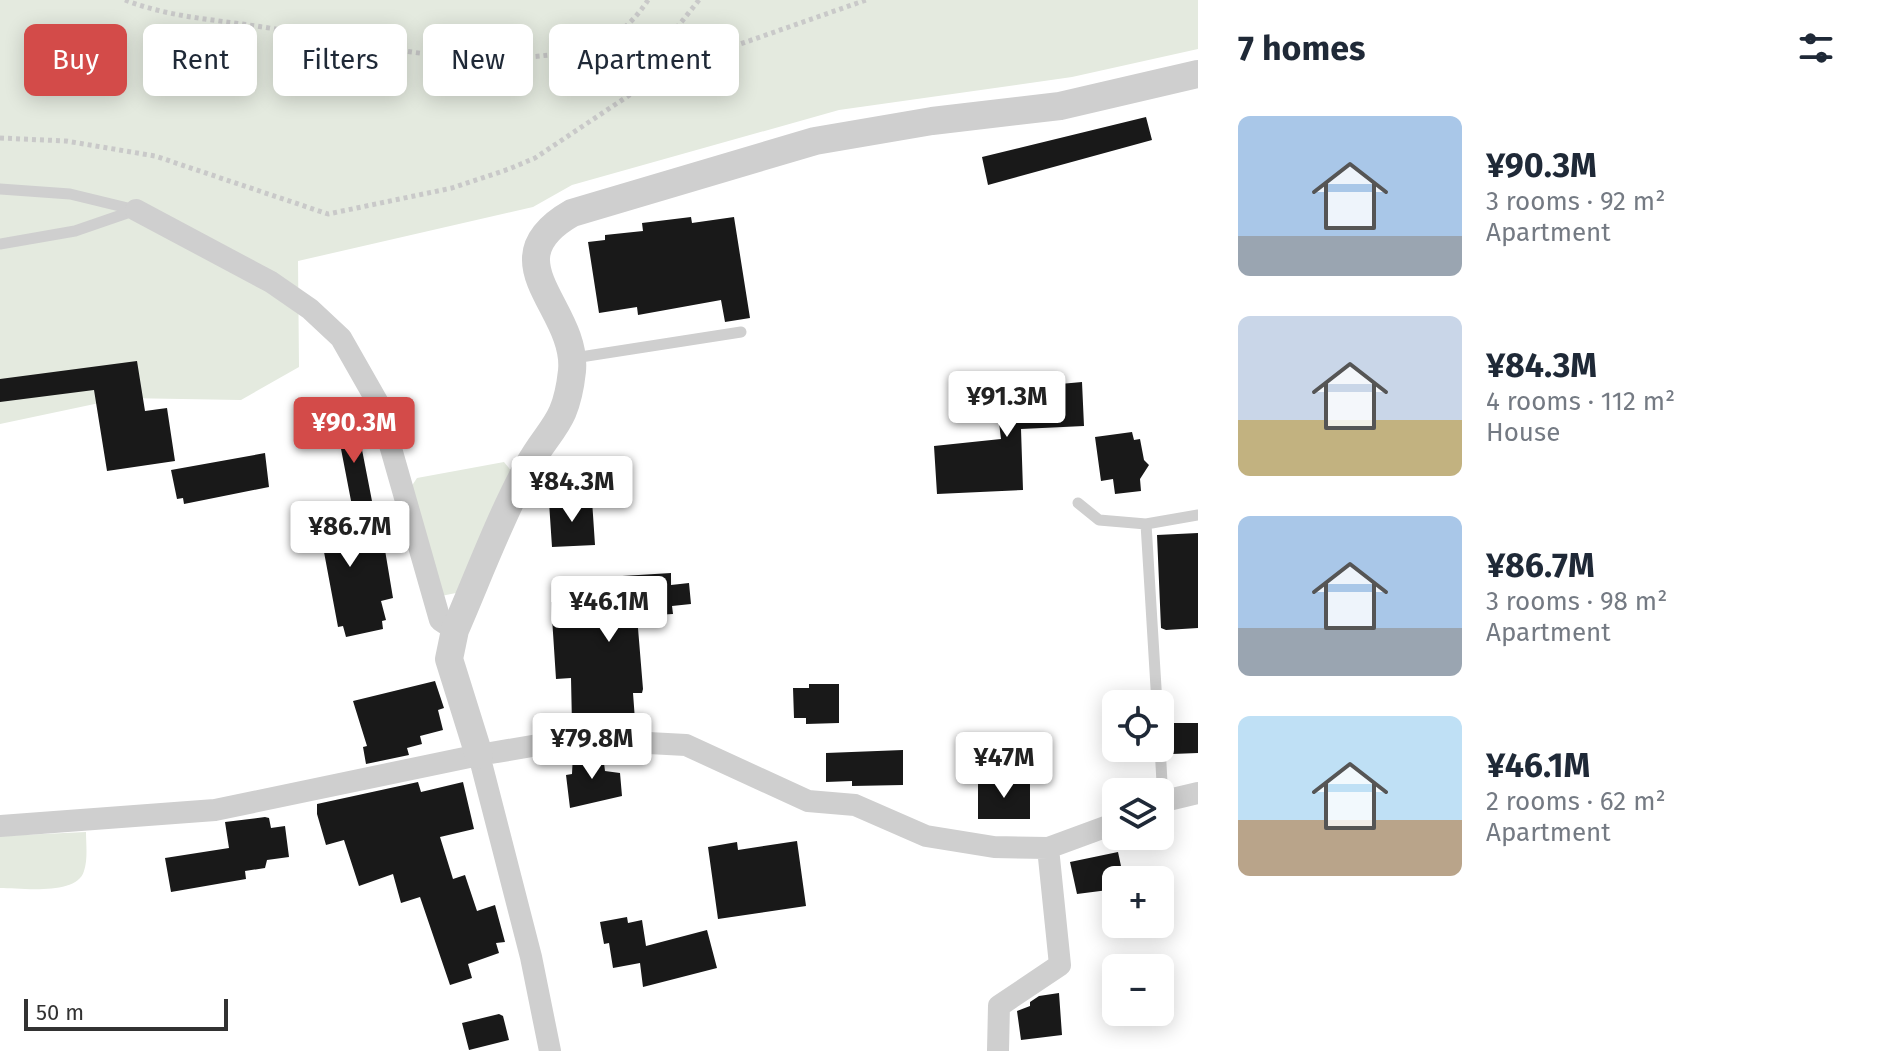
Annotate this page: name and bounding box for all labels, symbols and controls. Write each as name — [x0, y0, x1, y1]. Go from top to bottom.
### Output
chip: Buy — [24, 24, 127, 96]
chip: Rent — [143, 24, 257, 96]
chip: Filters — [273, 24, 407, 96]
chip: New — [423, 24, 533, 96]
chip: Apartment — [549, 24, 739, 96]
icon: filters — [1794, 26, 1838, 70]
text: 7 homes — [1238, 28, 1365, 69]
text: ¥90.3M — [1486, 145, 1597, 186]
icon: home — [1302, 148, 1398, 244]
text: 3 rooms · 92 m² — [1486, 186, 1665, 217]
text: Apartment — [1486, 217, 1611, 248]
text: ¥84.3M — [1486, 345, 1597, 386]
icon: home — [1302, 348, 1398, 444]
pin: ¥91.3M — [942, 371, 1072, 439]
text: ¥91.3M — [966, 381, 1048, 412]
text: 4 rooms · 112 m² — [1486, 386, 1675, 417]
pin: ¥90.3M — [289, 397, 419, 465]
text: ¥90.3M — [312, 407, 396, 438]
text: House — [1486, 417, 1560, 448]
pin: ¥84.3M — [507, 456, 637, 524]
text: ¥84.3M — [530, 466, 614, 497]
pin: ¥86.7M — [285, 501, 415, 569]
text: ¥86.7M — [308, 511, 392, 542]
text: ¥86.7M — [1486, 545, 1595, 586]
icon: home — [1302, 548, 1398, 644]
pin: ¥46.1M — [544, 576, 674, 644]
text: ¥46.1M — [569, 586, 649, 617]
text: 3 rooms · 98 m² — [1486, 586, 1667, 617]
text: Apartment — [1486, 617, 1611, 648]
map controls — [1102, 690, 1174, 1026]
button: locate — [1102, 690, 1174, 762]
pin: ¥79.8M — [527, 713, 657, 781]
text: ¥79.8M — [551, 723, 633, 754]
pin: ¥47M — [957, 732, 1051, 800]
text: ¥47M — [974, 742, 1034, 773]
text: ¥46.1M — [1486, 745, 1590, 786]
icon: home — [1302, 748, 1398, 844]
button: layers — [1102, 778, 1174, 850]
text: 2 rooms · 62 m² — [1486, 786, 1666, 817]
text: Apartment — [1486, 817, 1611, 848]
button: + — [1102, 866, 1174, 938]
button: − — [1102, 954, 1174, 1026]
scale bar — [24, 995, 228, 1031]
text: 50 m — [36, 999, 84, 1026]

